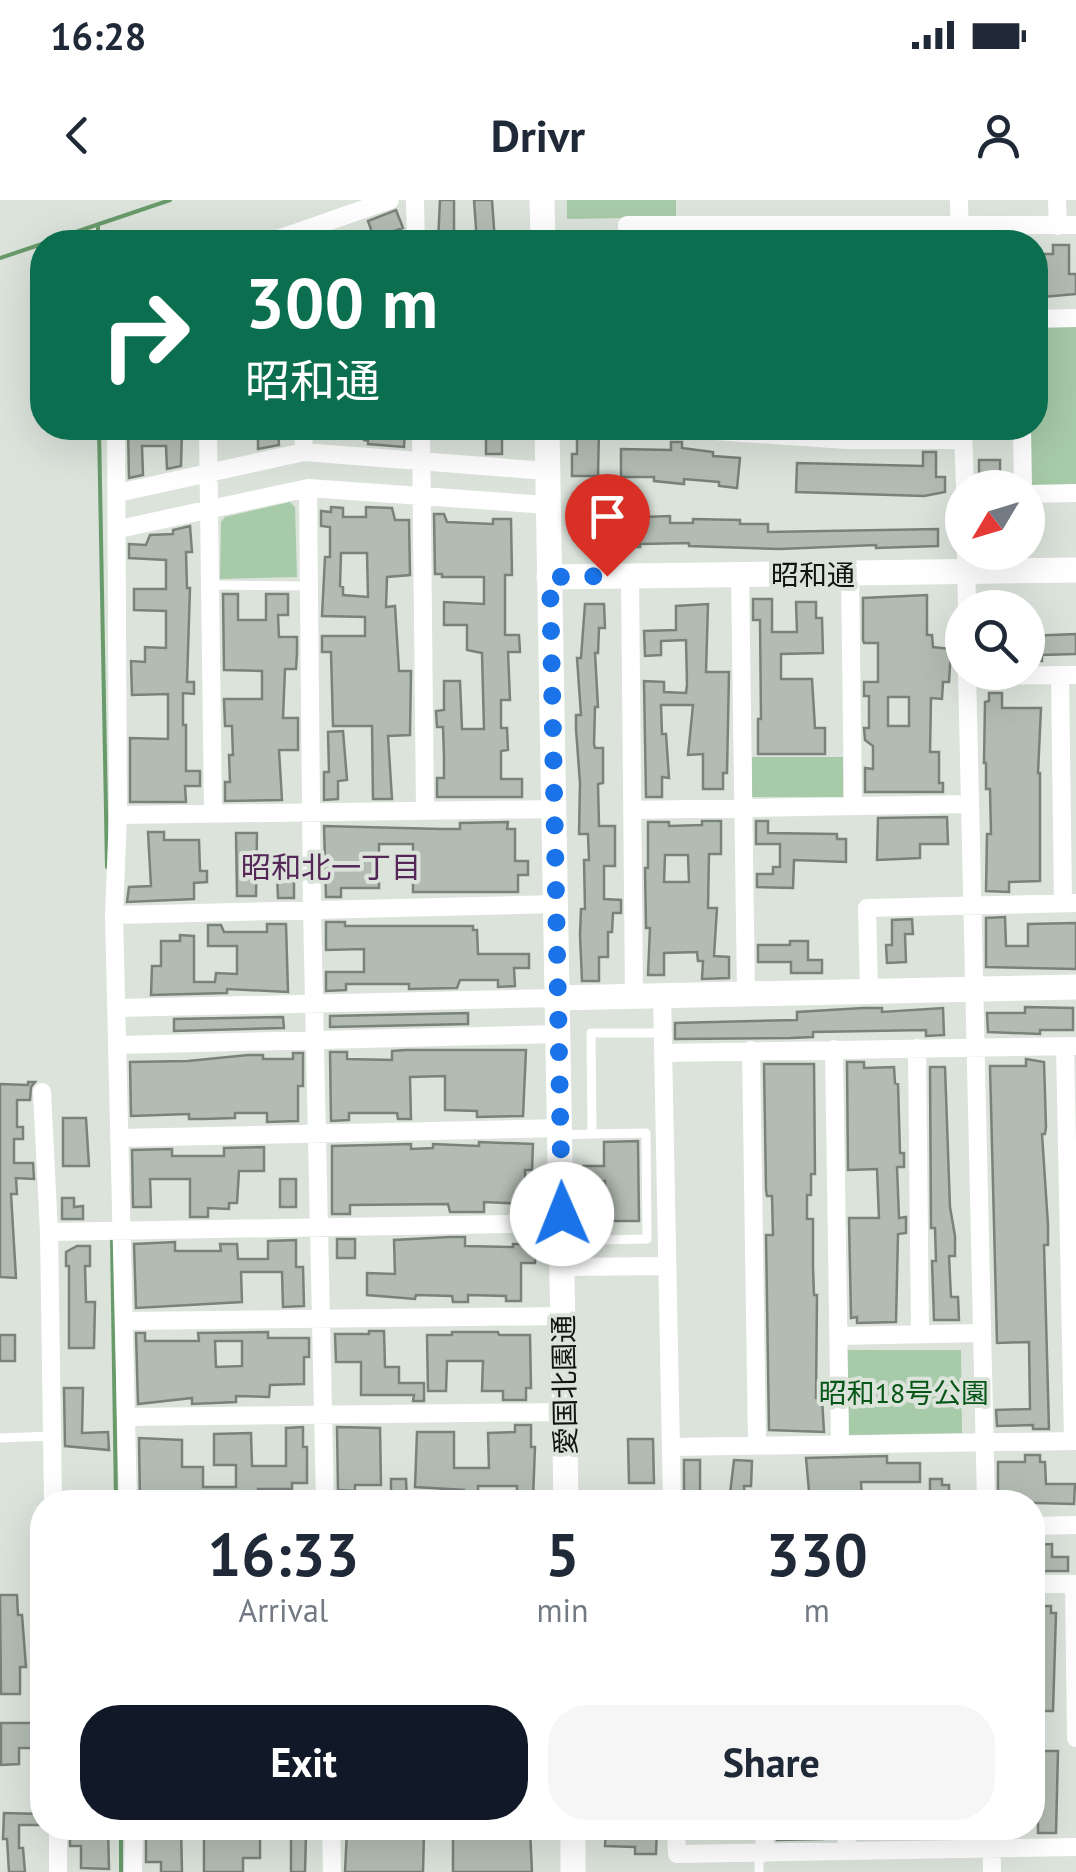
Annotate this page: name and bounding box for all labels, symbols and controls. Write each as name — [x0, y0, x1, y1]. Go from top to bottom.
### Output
text: 16:28 — [50, 11, 146, 60]
text: Drivr — [491, 106, 585, 164]
icon: back — [50, 108, 105, 163]
icon: person — [971, 108, 1026, 163]
text: 300 m — [245, 257, 438, 347]
icon: right — [80, 270, 210, 400]
text: 昭和通 — [245, 351, 380, 409]
north arrow — [945, 470, 1045, 570]
map controls — [945, 470, 1045, 690]
pin — [565, 474, 650, 577]
icon: arrive — [580, 489, 635, 544]
street label: 昭和通 — [771, 556, 855, 593]
button: search — [945, 590, 1045, 690]
district label: 昭和北一丁目 — [241, 847, 421, 886]
position arrow — [510, 1162, 614, 1266]
street label: 愛国北園通 — [544, 1315, 584, 1455]
park label: 昭和18号公園 — [819, 1374, 989, 1411]
text: 16:33 — [207, 1515, 359, 1593]
text: 5 — [546, 1515, 580, 1593]
text: 330 — [766, 1515, 868, 1593]
text: Arrival — [238, 1589, 328, 1631]
text: min — [537, 1589, 589, 1631]
text: m — [804, 1589, 830, 1631]
button: Exit — [80, 1705, 528, 1820]
button: Share — [548, 1705, 995, 1820]

